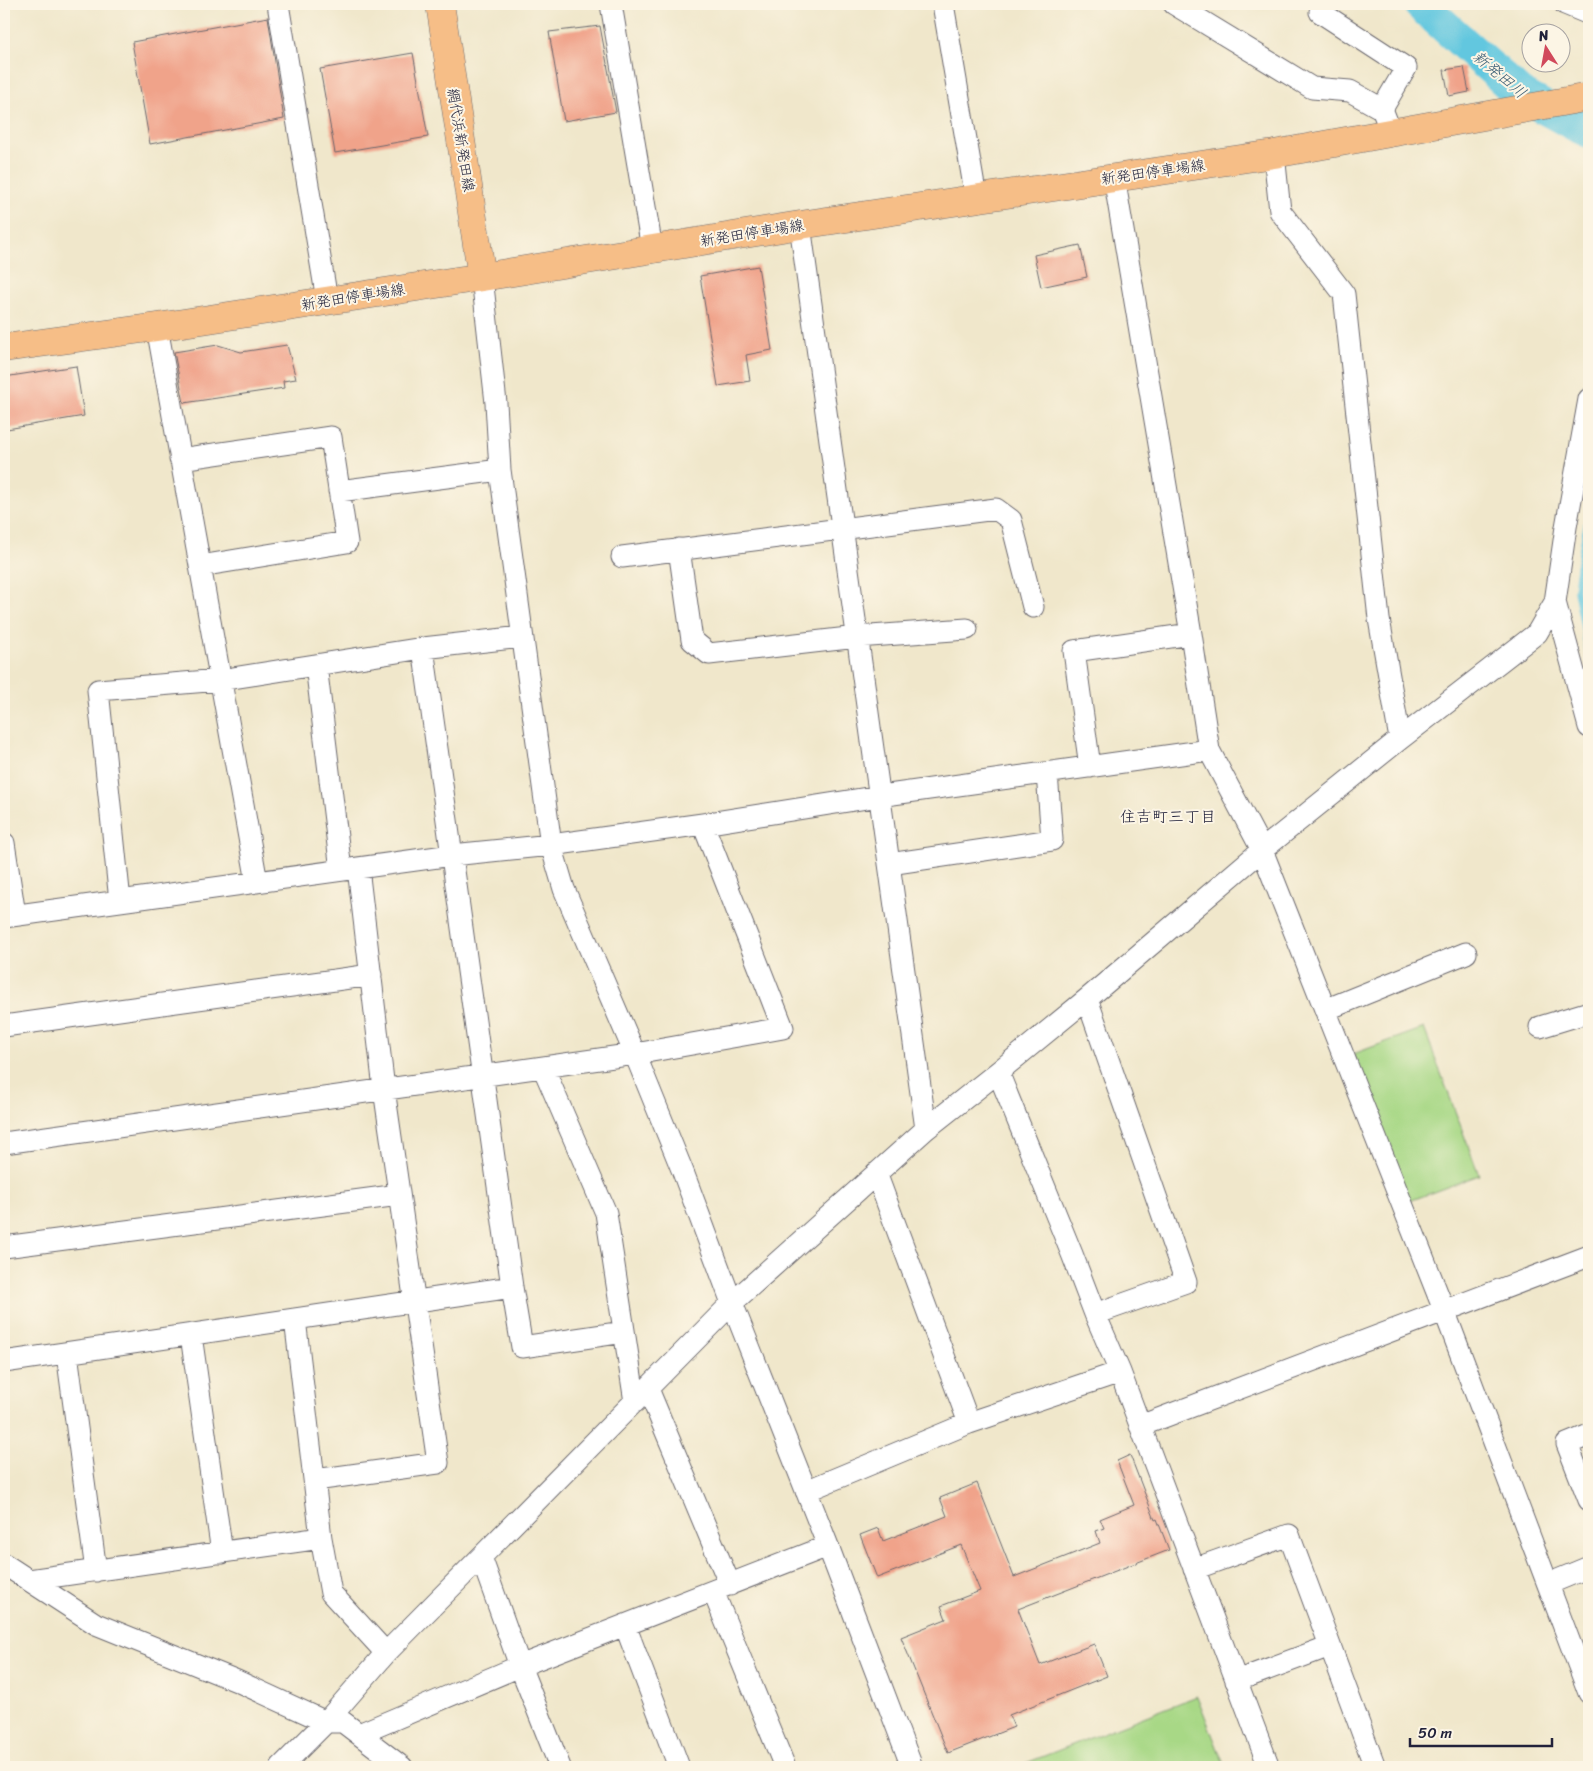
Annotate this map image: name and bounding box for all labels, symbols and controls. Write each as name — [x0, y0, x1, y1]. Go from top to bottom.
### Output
north arrow — [1520, 22, 1570, 72]
text: N — [1535, 22, 1551, 49]
water label: 新発田川 — [1466, 43, 1534, 106]
street label: 網代浜新発田線 — [440, 86, 482, 194]
street label: 新発田停車場線 — [1099, 152, 1207, 192]
street label: 新発田停車場線 — [698, 212, 806, 254]
street label: 新発田停車場線 — [299, 276, 407, 318]
district label: 住吉町三丁目 — [1120, 802, 1216, 831]
scale bar — [1410, 1716, 1553, 1748]
text: 50 m — [1418, 1720, 1453, 1746]

